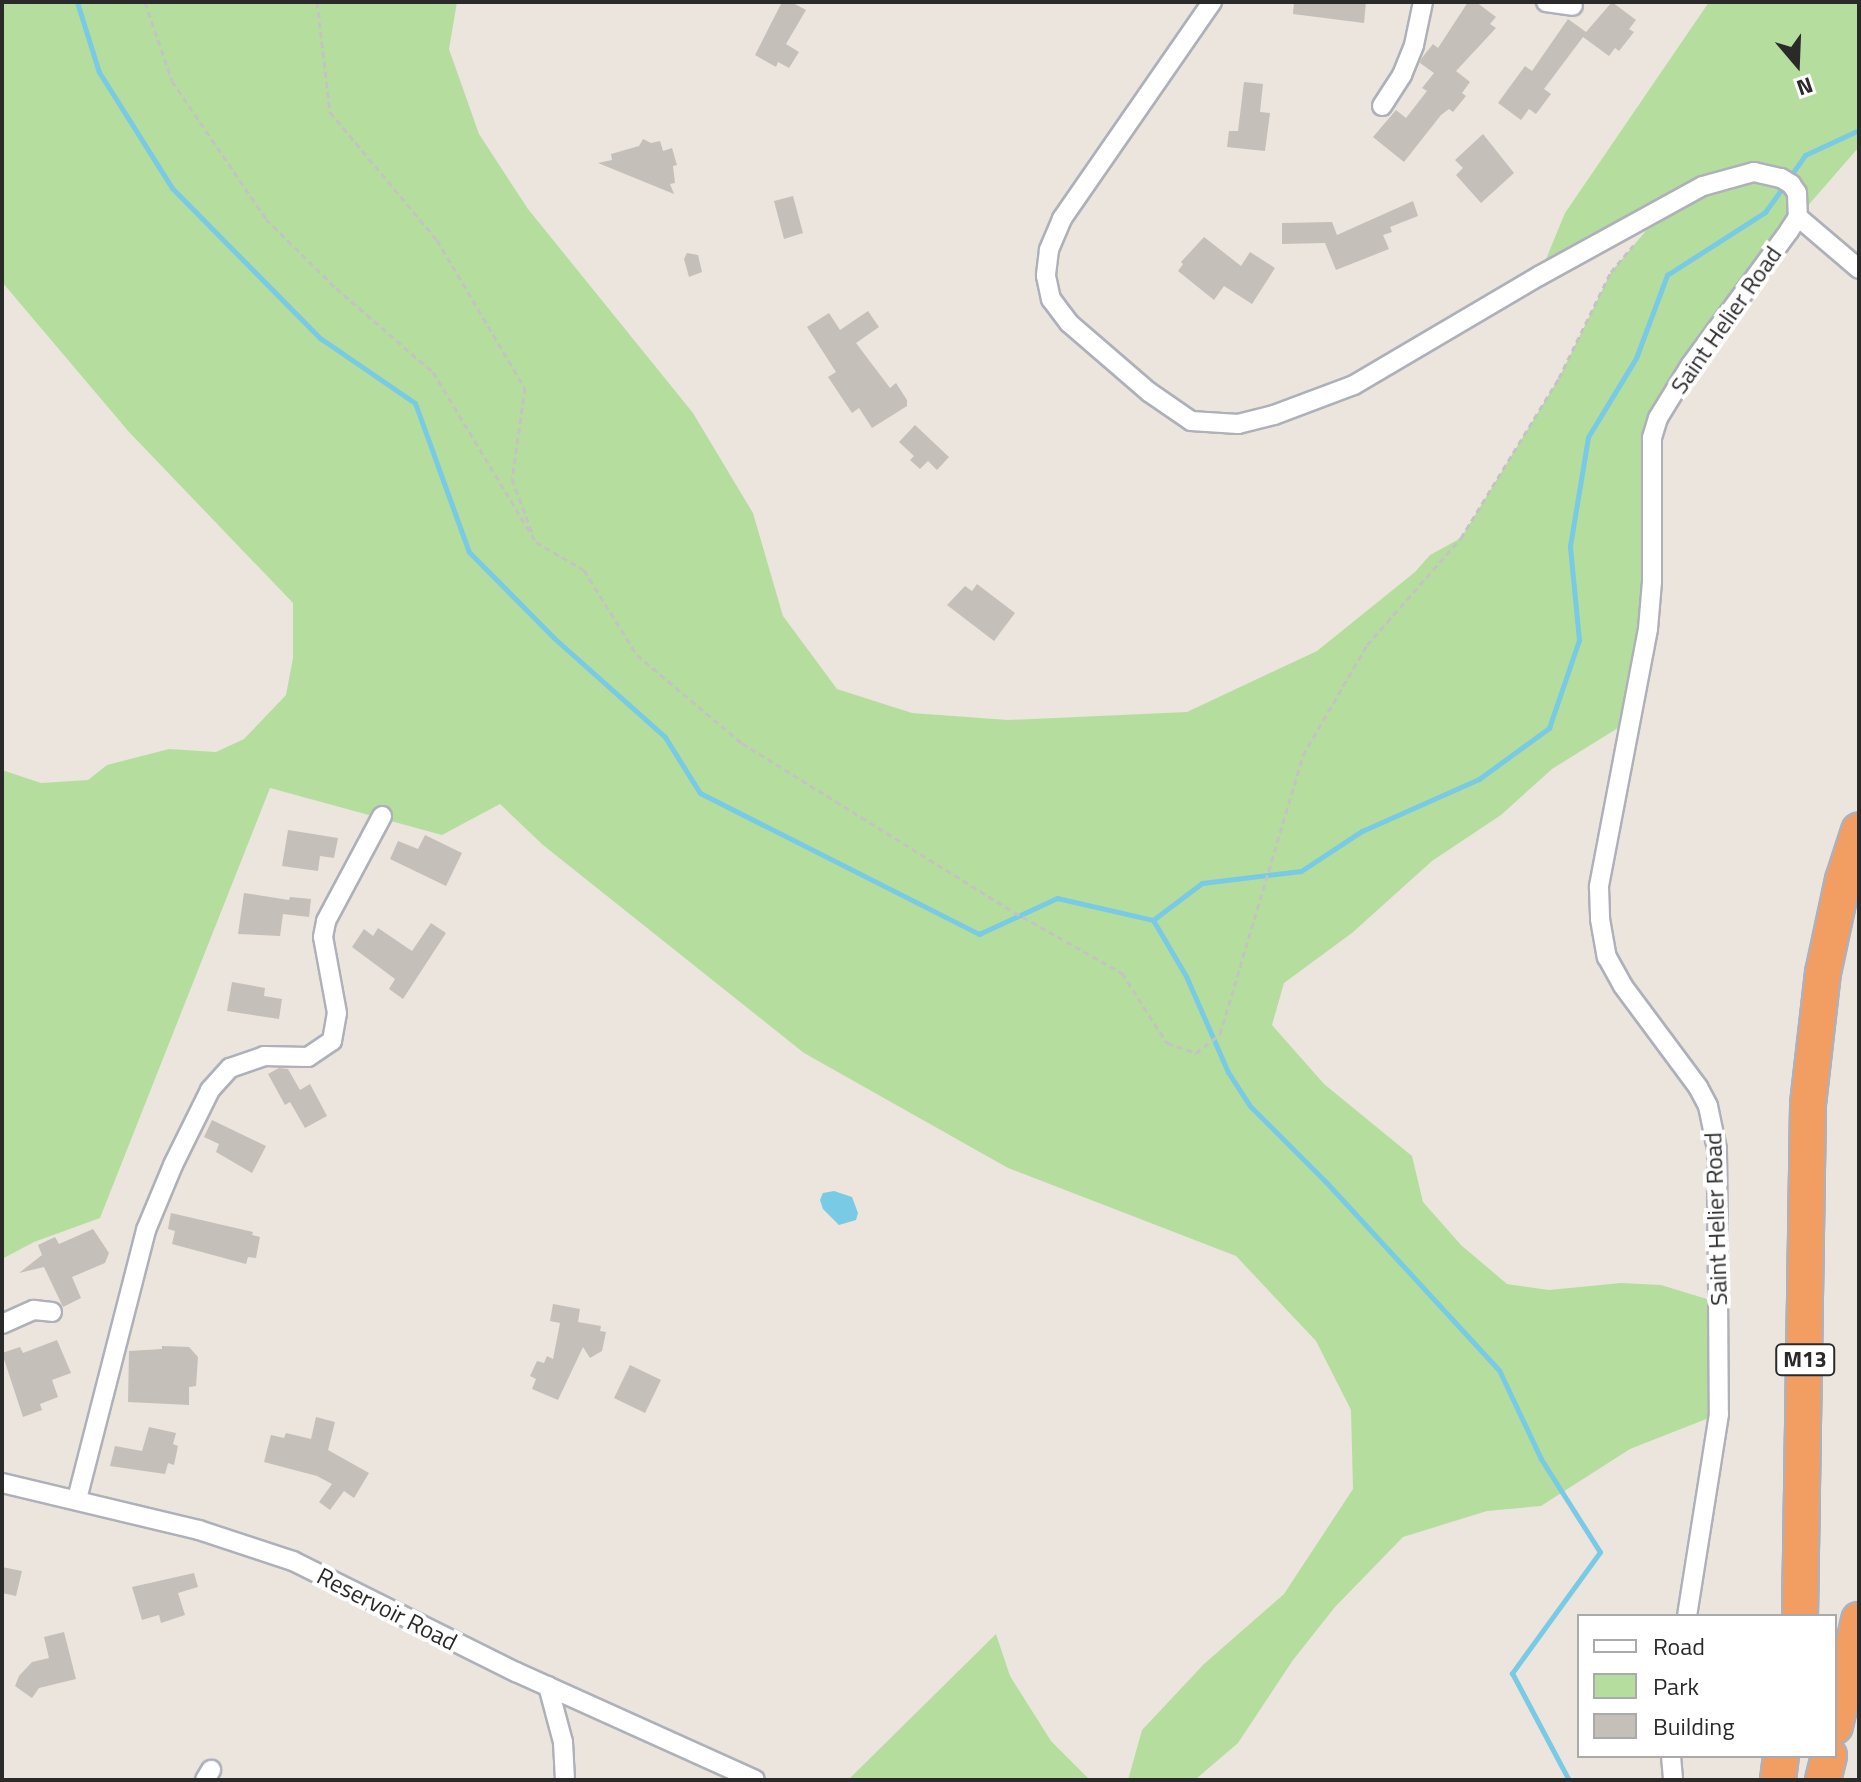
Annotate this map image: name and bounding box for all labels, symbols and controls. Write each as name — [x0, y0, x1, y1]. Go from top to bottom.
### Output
north arrow — [1757, 24, 1837, 104]
text: N — [1792, 68, 1818, 105]
street label: Saint Helier Road — [1664, 241, 1788, 399]
street label: Saint Helier Road — [1699, 1132, 1733, 1306]
road number: M13 — [1775, 1342, 1835, 1378]
street label: Reservoir Road — [312, 1561, 462, 1657]
legend — [1577, 1614, 1837, 1758]
text: Road — [1653, 1628, 1705, 1664]
text: Park — [1653, 1668, 1699, 1704]
text: Building — [1653, 1708, 1735, 1744]

